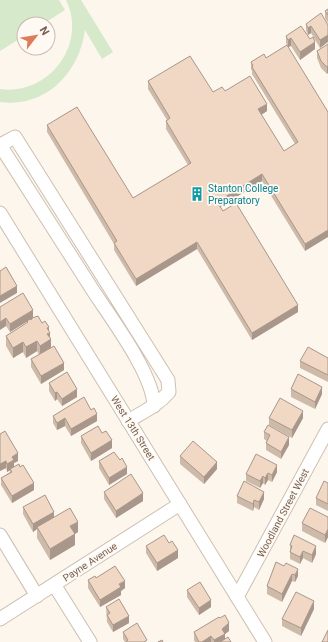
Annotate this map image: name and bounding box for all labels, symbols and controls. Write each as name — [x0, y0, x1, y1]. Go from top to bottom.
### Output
north arrow — [16, 16, 56, 56]
text: N — [37, 24, 52, 38]
place label: Stanton College Preparatory — [208, 183, 278, 206]
building icon: Stanton College Preparatory — [189, 186, 205, 202]
street label: West 13th Street — [109, 394, 157, 462]
street label: Woodland Street West — [255, 467, 311, 559]
street label: Payne Avenue — [61, 540, 119, 584]

